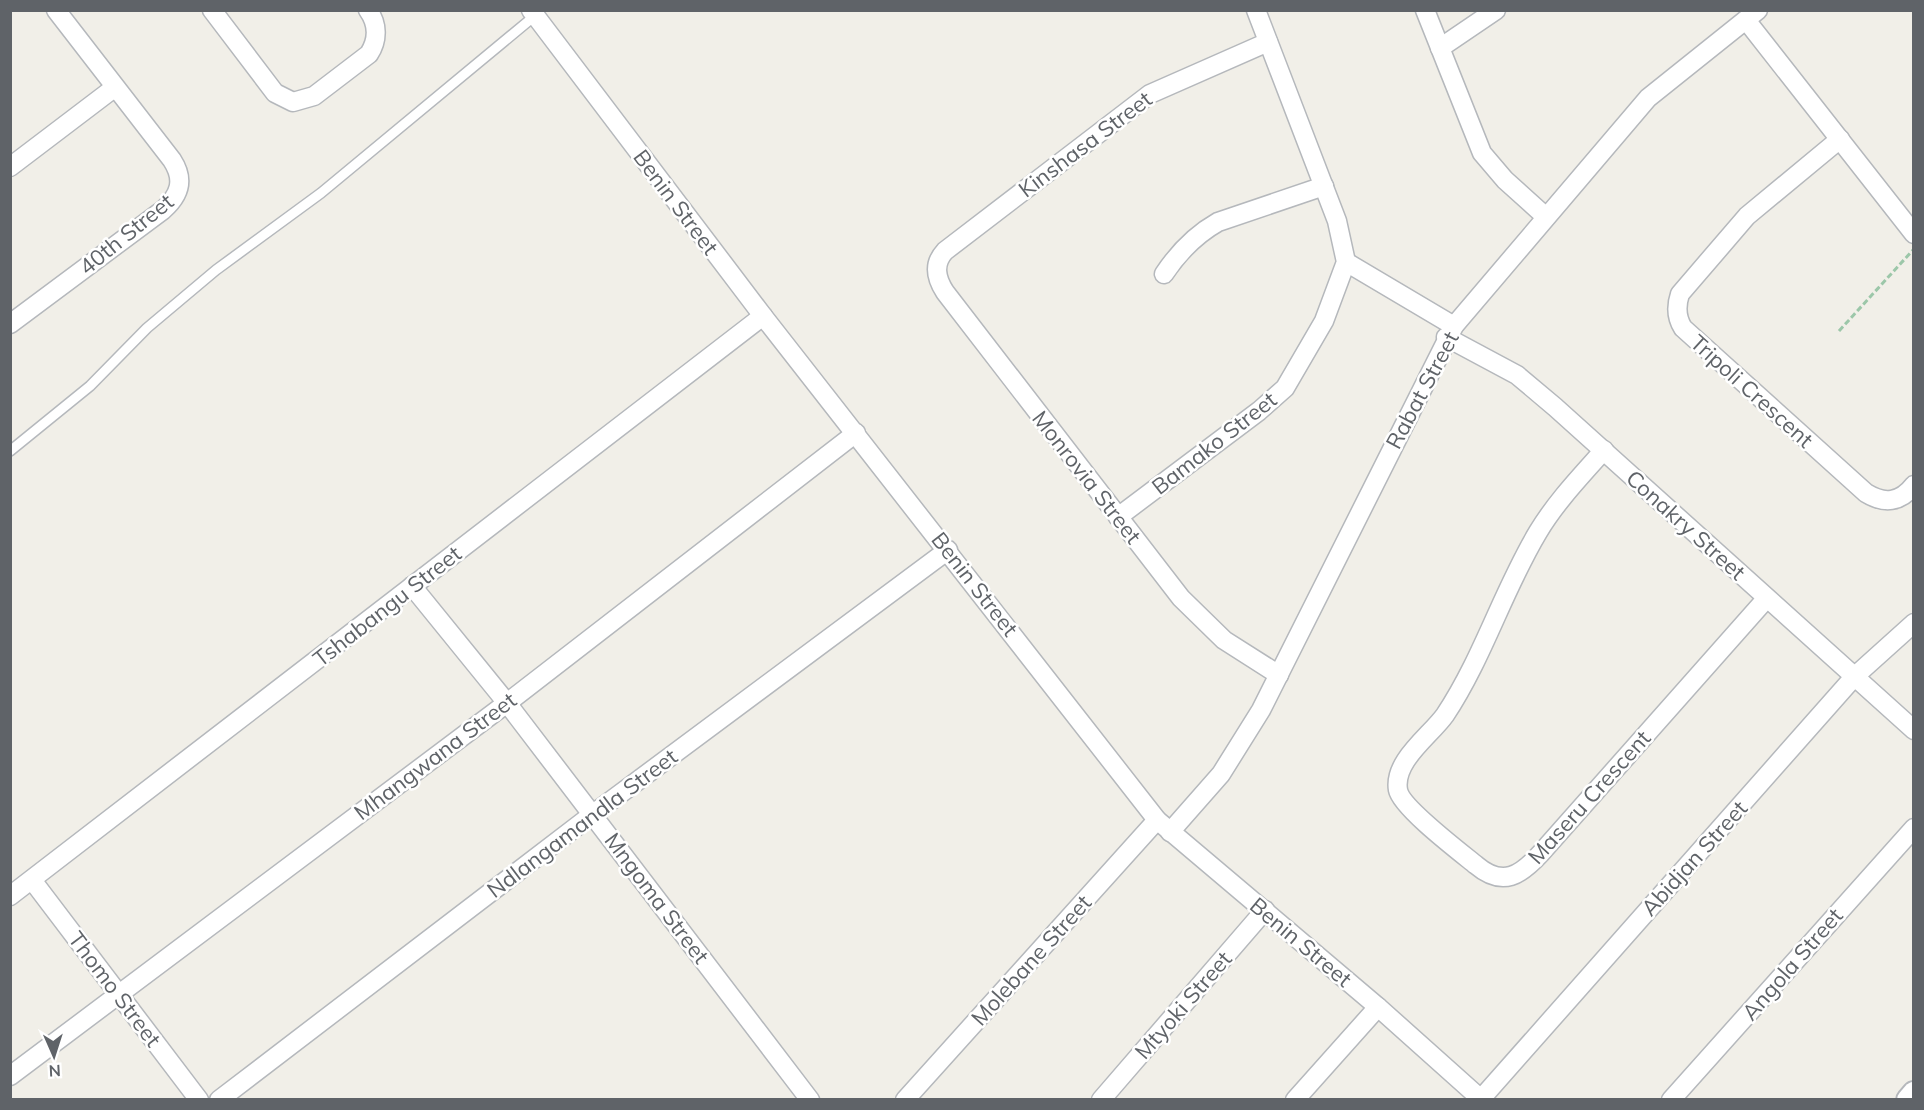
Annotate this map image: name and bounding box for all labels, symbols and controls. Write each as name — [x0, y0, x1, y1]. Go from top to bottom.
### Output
street label: Kinshasa Street — [1013, 85, 1157, 203]
street label: Benin Street — [627, 144, 725, 260]
street label: 40th Street — [73, 187, 179, 281]
street label: Rabat Street — [1379, 326, 1465, 454]
street label: Tripoli Crescent — [1685, 328, 1819, 454]
street label: Bamako Street — [1146, 385, 1282, 500]
street label: Monrovia Street — [1026, 405, 1148, 549]
street label: Conakry Street — [1620, 464, 1752, 586]
street label: Benin Street — [926, 526, 1025, 642]
street label: Tshabangu Street — [307, 539, 467, 673]
street label: Mhangwana Street — [348, 686, 522, 826]
street label: Maseru Crescent — [1522, 724, 1657, 870]
street label: Ndlangamandla Street — [481, 742, 683, 904]
street label: Abidjan Street — [1635, 794, 1753, 922]
street label: Mngoma Street — [599, 827, 716, 969]
street label: Molebane Street — [965, 889, 1097, 1031]
street label: Benin Street — [1244, 891, 1358, 993]
street label: Angola Street — [1736, 902, 1849, 1026]
street label: Thomo Street — [63, 926, 168, 1052]
street label: Mtyoki Street — [1128, 945, 1238, 1065]
north arrow — [24, 1026, 84, 1086]
text: N — [48, 1061, 61, 1081]

